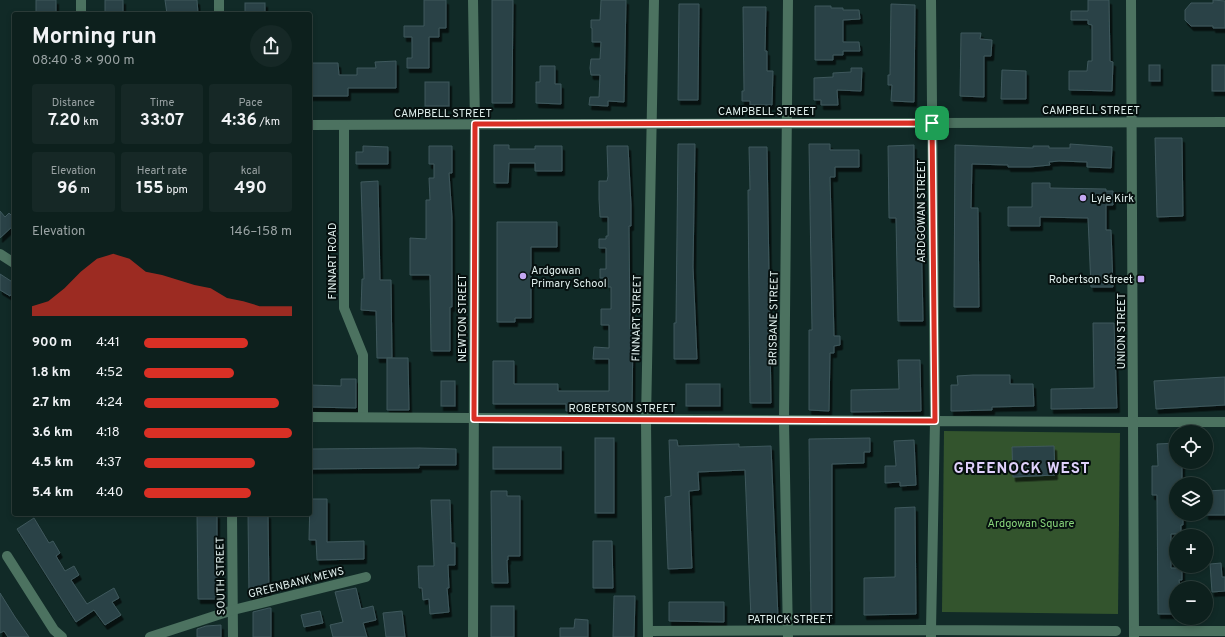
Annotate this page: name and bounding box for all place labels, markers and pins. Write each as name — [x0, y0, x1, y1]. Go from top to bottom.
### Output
pin — [915, 106, 949, 140]
place label: Lyle Kirk — [1091, 192, 1134, 206]
marker: Lyle Kirk — [1078, 193, 1088, 203]
place label: Ardgowan Primary School — [531, 264, 607, 291]
marker: Ardgowan Primary School — [518, 271, 528, 281]
place label: Robertson Street — [1049, 273, 1133, 287]
marker: Robertson Street — [1136, 274, 1146, 284]

